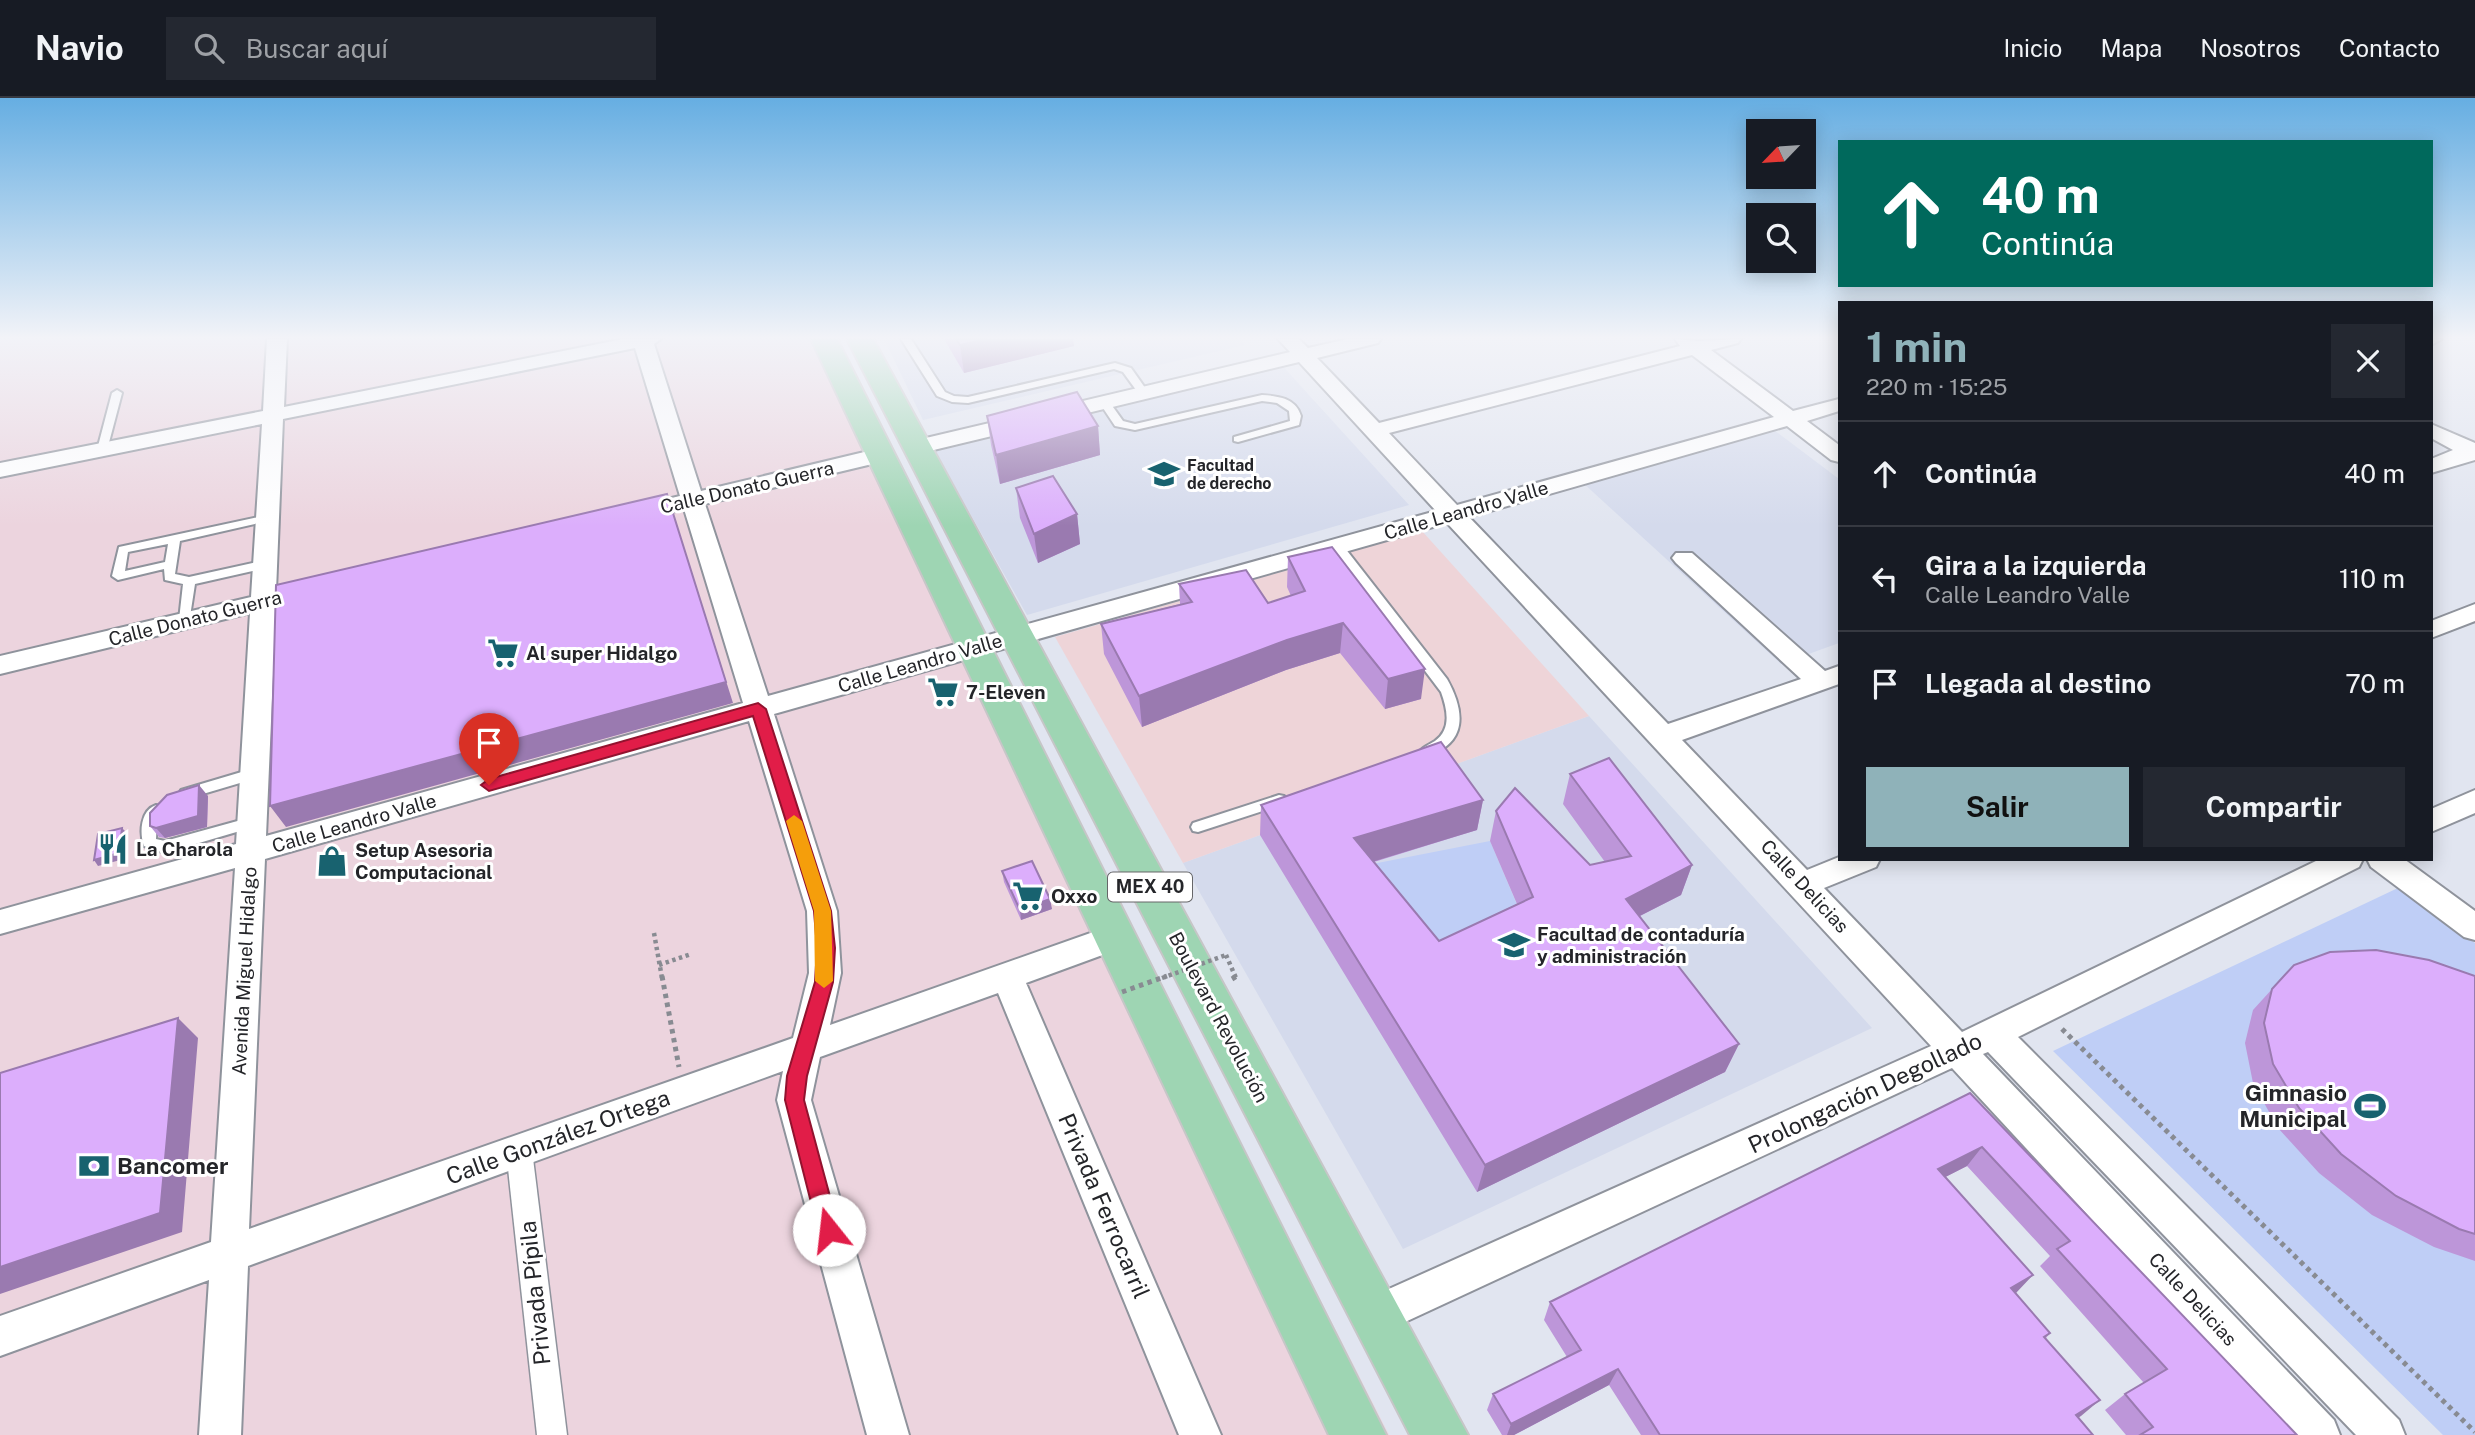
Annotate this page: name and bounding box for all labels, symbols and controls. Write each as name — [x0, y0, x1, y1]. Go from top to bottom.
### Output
search box — [166, 17, 656, 80]
text: Navio — [35, 29, 124, 67]
icon: search — [190, 29, 228, 67]
text: Buscar aquí — [246, 33, 388, 64]
text: Inicio — [2003, 34, 2062, 62]
text: Mapa — [2100, 34, 2162, 62]
text: Nosotros — [2200, 34, 2301, 62]
text: Contacto — [2339, 34, 2440, 62]
north arrow — [1746, 119, 1816, 189]
map controls — [1746, 119, 1816, 273]
text: 40 m — [1981, 166, 2100, 224]
icon: ahead — [1866, 168, 1957, 259]
button: search — [1746, 203, 1816, 273]
text: Continúa — [1981, 225, 2114, 262]
text: 1 min — [1866, 322, 1967, 371]
button: close — [2331, 324, 2405, 398]
text: 220 m · 15:25 — [1866, 373, 2007, 400]
icon: ahead — [1866, 455, 1904, 493]
street label: Calle Donato Guerra — [658, 456, 836, 518]
place label: Facultad de derecho — [1187, 456, 1272, 493]
school or university icon: Facultad de derecho — [1147, 457, 1181, 491]
text: Continúa — [1925, 458, 2037, 489]
text: 40 m — [2344, 458, 2405, 489]
street label: Calle Leandro Valle — [1381, 476, 1551, 544]
text: Gira a la izquierda — [1925, 550, 2147, 581]
icon: left — [1866, 560, 1904, 598]
text: 110 m — [2339, 563, 2405, 594]
text: Calle Leandro Valle — [1925, 581, 2130, 608]
street label: Calle Donato Guerra — [106, 586, 284, 650]
street label: Calle Leandro Valle — [835, 629, 1005, 697]
supermarket icon: Al super Hidalgo — [486, 636, 520, 670]
place label: Al super Hidalgo — [526, 642, 677, 664]
icon: arrive — [1866, 665, 1904, 703]
text: Llegada al destino — [1925, 668, 2151, 699]
text: 70 m — [2345, 668, 2405, 699]
supermarket icon: 7-Eleven — [926, 675, 960, 709]
place label: 7-Eleven — [966, 681, 1045, 703]
pin — [459, 713, 519, 785]
icon: arrive — [470, 724, 508, 762]
button: Salir — [1866, 767, 2129, 847]
button: Compartir — [2143, 767, 2405, 847]
street label: Calle Leandro Valle — [269, 789, 439, 857]
restaurant icon: La Charola — [96, 832, 130, 866]
street label: Calle Delicias — [1756, 835, 1854, 937]
place label: La Charola — [136, 838, 233, 860]
place label: Setup Asesoria Computacional — [355, 839, 493, 883]
shop icon: Setup Asesoria Computacional — [315, 844, 349, 878]
street label: Avenida Miguel Hidalgo — [228, 866, 260, 1076]
road number: MEX 40 — [1108, 872, 1192, 902]
supermarket icon: Oxxo — [1011, 879, 1045, 913]
place label: Oxxo — [1051, 885, 1098, 907]
place label: Facultad de contaduría y administración — [1537, 923, 1745, 967]
street label: Boulevard Revolución — [1165, 928, 1273, 1106]
school or university icon: Facultad de contaduría y administración — [1497, 928, 1531, 962]
street label: Prolongación Degollado — [1744, 1027, 1986, 1159]
place label: Gimnasio Municipal — [2239, 1079, 2347, 1132]
street label: Calle González Ortega — [442, 1083, 673, 1190]
sports icon: Gimnasio Municipal — [2353, 1089, 2387, 1123]
street label: Privada Ferrocarril — [1053, 1109, 1156, 1302]
bank icon: Bancomer — [77, 1149, 111, 1183]
place label: Bancomer — [117, 1152, 229, 1179]
position arrow — [792, 1193, 866, 1267]
street label: Privada Pípila — [514, 1220, 556, 1367]
street label: Calle Delicias — [2144, 1248, 2242, 1350]

